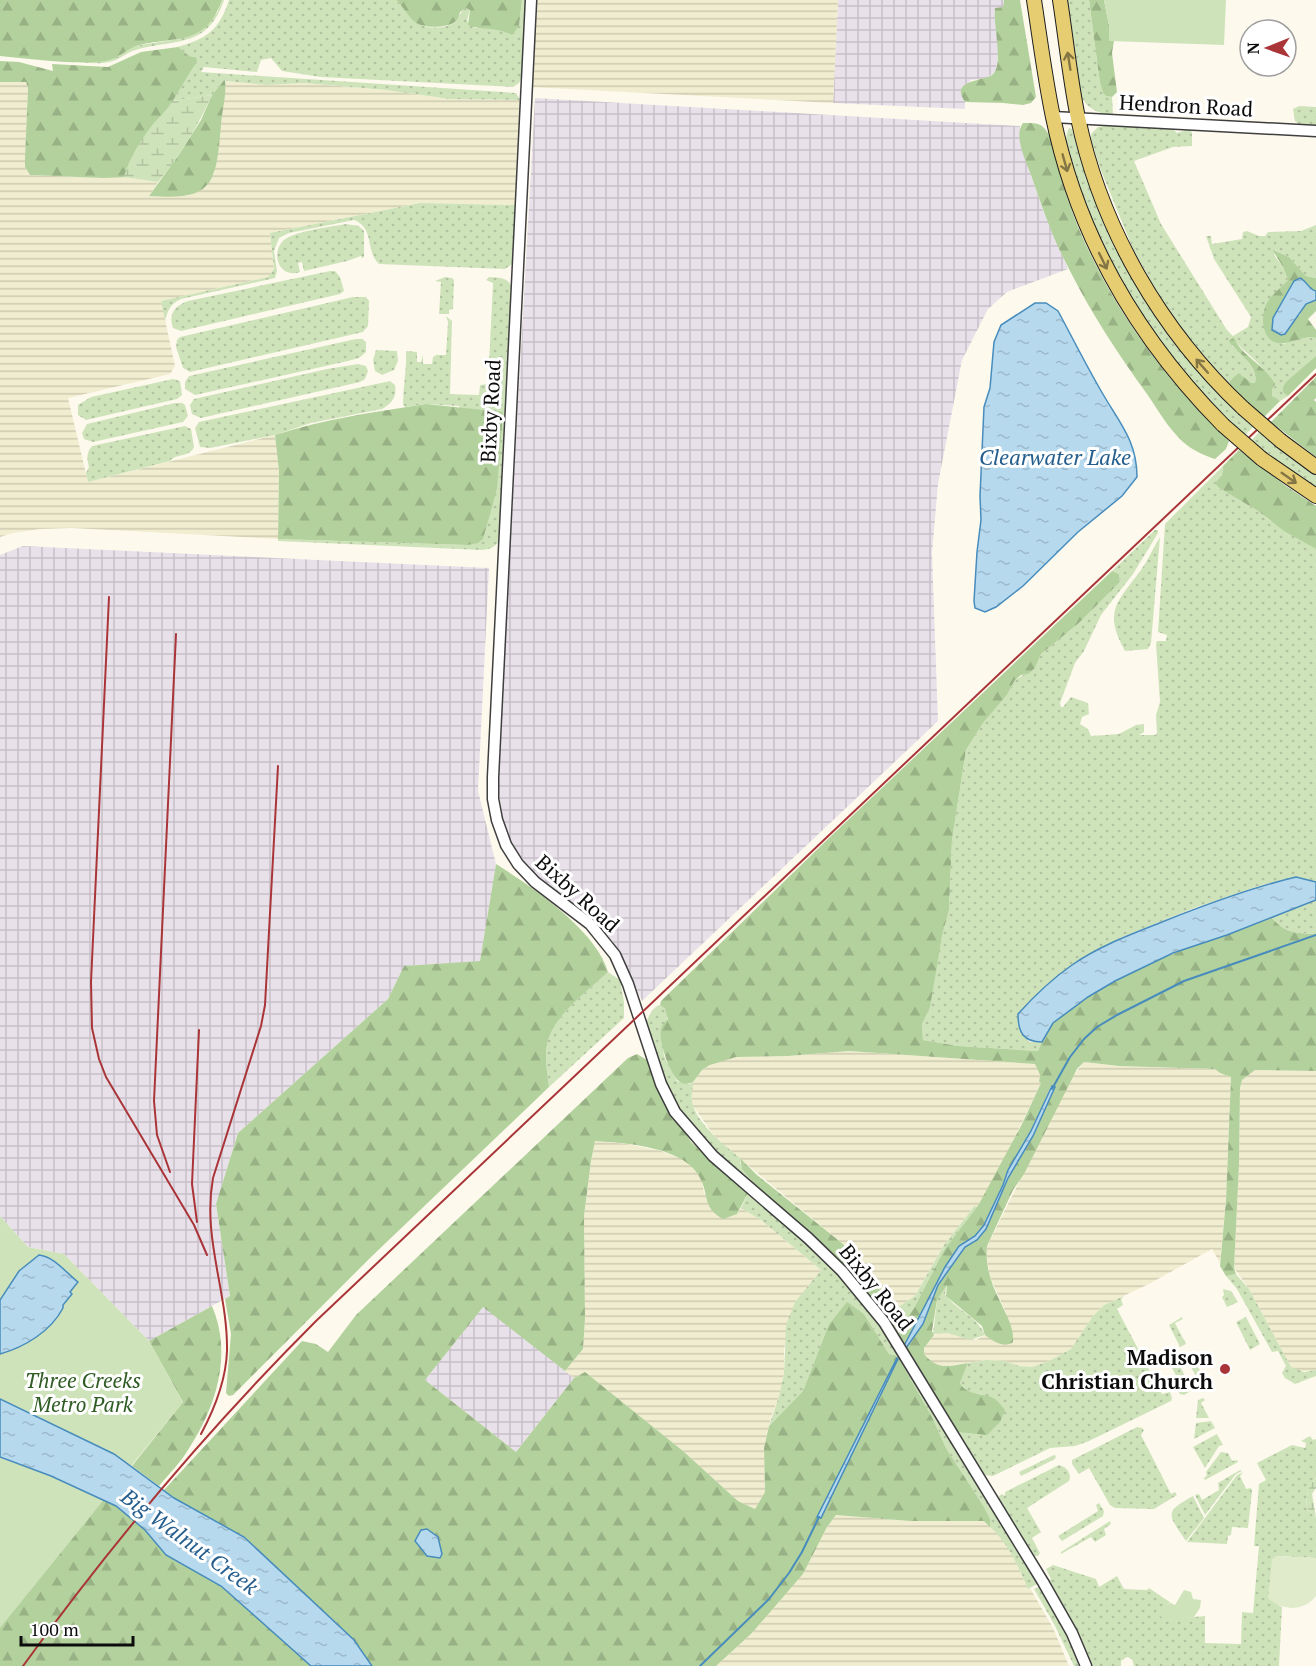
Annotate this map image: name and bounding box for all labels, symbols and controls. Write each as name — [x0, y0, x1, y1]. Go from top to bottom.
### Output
north arrow — [1238, 18, 1298, 78]
text: N — [1242, 42, 1264, 55]
one-way arrow — [1064, 51, 1075, 71]
street label: Hendron Road — [1118, 88, 1254, 123]
one-way arrow — [1060, 153, 1071, 172]
one-way arrow — [1098, 252, 1109, 270]
street label: Bixby Road — [473, 358, 507, 464]
one-way arrow — [1195, 359, 1209, 374]
water label: Clearwater Lake — [979, 442, 1131, 471]
one-way arrow — [1280, 472, 1296, 484]
street label: Bixby Road — [530, 848, 626, 938]
street label: Bixby Road — [833, 1238, 921, 1336]
place label: Madison Christian Church — [1041, 1343, 1214, 1395]
marker: Madison Christian Church — [1218, 1362, 1232, 1376]
park label: Three Creeks Metro Park — [25, 1366, 141, 1418]
water label: Big Walnut Creek — [115, 1481, 265, 1601]
scale bar — [21, 1609, 134, 1647]
text: 100 m — [30, 1617, 79, 1641]

